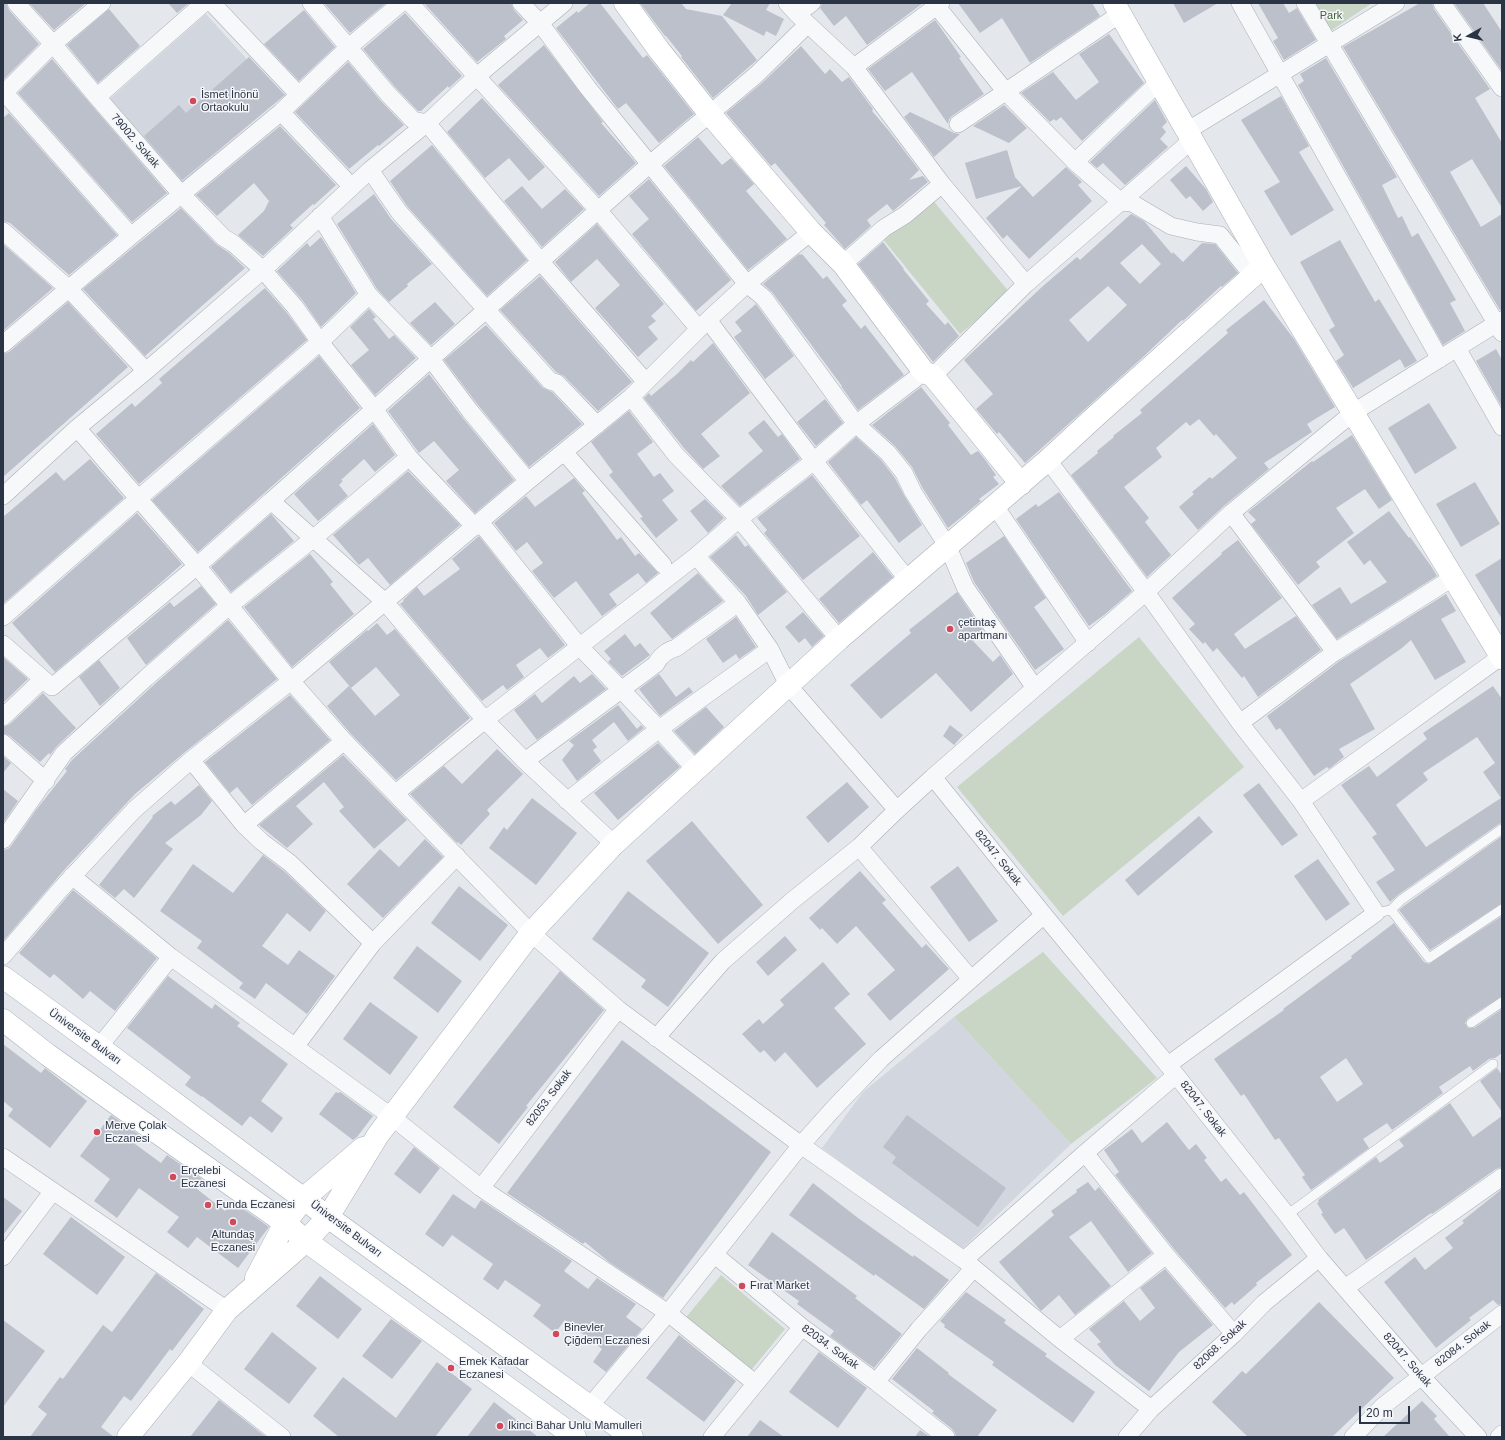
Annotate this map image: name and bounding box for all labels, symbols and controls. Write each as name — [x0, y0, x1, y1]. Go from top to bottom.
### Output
park label: Park — [1320, 9, 1342, 23]
north arrow — [1449, 16, 1489, 56]
text: K — [1451, 33, 1464, 42]
place label: İsmet İnönü Ortaokulu — [201, 88, 258, 114]
marker: İsmet İnönü Ortaokulu — [188, 96, 198, 106]
street label: 79002. Sokak — [108, 111, 162, 171]
place label: çetintaş apartmanı — [958, 616, 1008, 642]
marker: çetintaş apartmanı — [945, 624, 955, 634]
street label: 82047. Sokak — [972, 828, 1024, 888]
street label: Üniversite Bulvarı — [46, 1006, 124, 1068]
street label: 82053. Sokak — [523, 1067, 575, 1129]
street label: 82047. Sokak — [1177, 1078, 1229, 1140]
place label: Merve Çolak Eczanesi — [105, 1119, 167, 1145]
marker: Merve Çolak Eczanesi — [92, 1127, 102, 1137]
place label: Erçelebi Eczanesi — [181, 1164, 226, 1190]
marker: Erçelebi Eczanesi — [168, 1172, 178, 1182]
place label: Funda Eczanesi — [216, 1198, 295, 1212]
street label: Üniversite Bulvarı — [308, 1198, 384, 1260]
marker: Funda Eczanesi — [203, 1200, 213, 1210]
marker: Altundaş Eczanesi — [228, 1217, 238, 1227]
place label: Altundaş Eczanesi — [211, 1228, 255, 1254]
place label: Fırat Market — [750, 1279, 809, 1293]
marker: Fırat Market — [737, 1281, 747, 1291]
street label: 82068. Sokak — [1191, 1317, 1249, 1373]
street label: 82084. Sokak — [1432, 1318, 1494, 1370]
place label: Binevler Çiğdem Eczanesi — [564, 1321, 650, 1347]
street label: 82034. Sokak — [799, 1322, 861, 1372]
marker: Binevler Çiğdem Eczanesi — [551, 1329, 561, 1339]
street label: 82047. Sokak — [1380, 1330, 1434, 1390]
place label: Emek Kafadar Eczanesi — [459, 1355, 529, 1381]
marker: Emek Kafadar Eczanesi — [446, 1363, 456, 1373]
scale bar — [1361, 1398, 1412, 1424]
text: 20 m — [1366, 1406, 1393, 1420]
place label: Ikinci Bahar Unlu Mamulleri — [508, 1419, 642, 1433]
marker: Ikinci Bahar Unlu Mamulleri — [495, 1421, 505, 1431]

